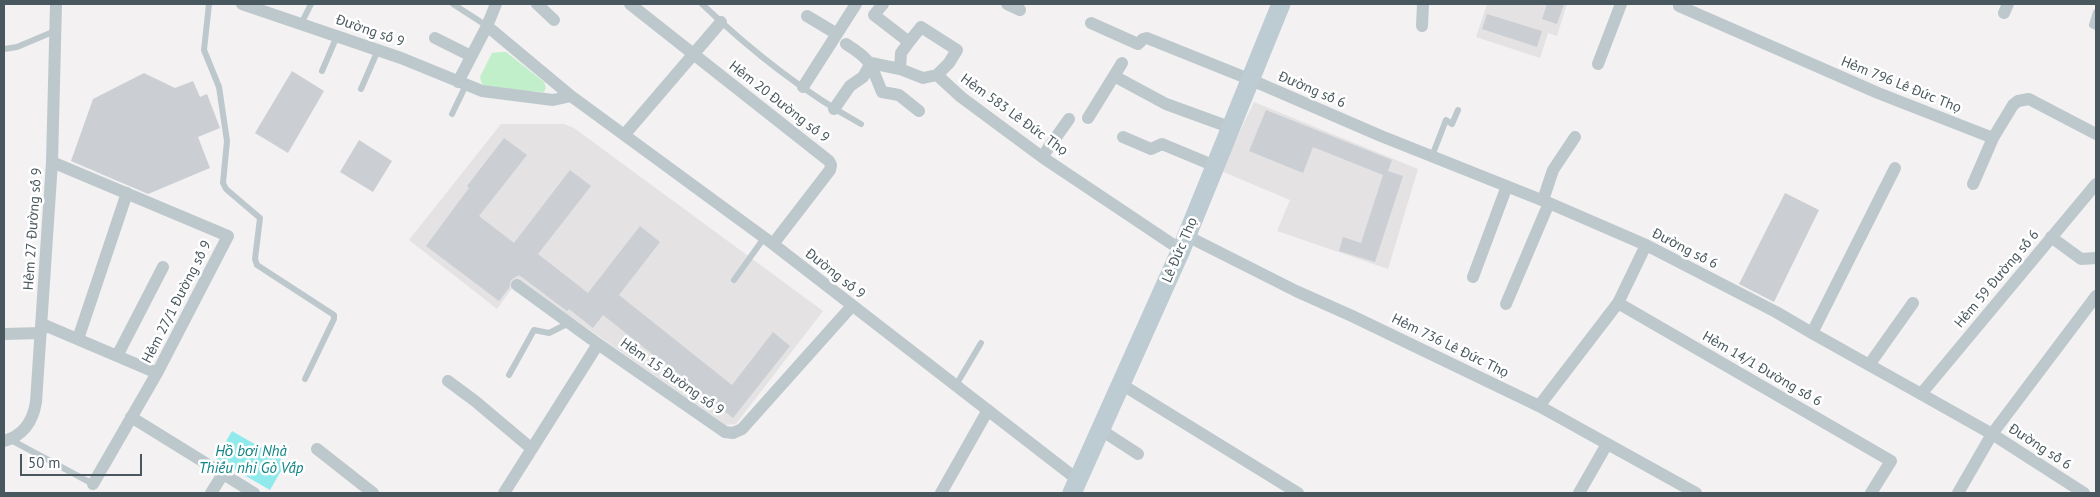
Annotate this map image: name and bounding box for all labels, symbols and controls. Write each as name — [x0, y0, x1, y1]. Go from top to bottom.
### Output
street label: Đường số 9 — [333, 11, 407, 51]
street label: Hẻm 796 Lê Đức Thọ — [1838, 53, 1964, 117]
street label: Hẻm 20 Đường số 9 — [725, 58, 833, 146]
street label: Đường số 6 — [1276, 68, 1348, 112]
street label: Hẻm 583 Lê Đức Thọ — [957, 71, 1071, 159]
street label: Hẻm 27 Đường số 9 — [20, 167, 46, 291]
street label: Lê Đức Thọ — [1159, 215, 1201, 285]
street label: Đường số 6 — [1649, 225, 1721, 273]
street label: Hẻm 59 Đường số 6 — [1951, 227, 2043, 331]
street label: Hẻm 27/1 Đường số 9 — [139, 238, 215, 366]
street label: Đường số 9 — [802, 245, 868, 303]
street label: Hẻm 736 Lê Đức Thọ — [1389, 310, 1511, 382]
street label: Hẻm 14/1 Đường số 6 — [1699, 328, 1825, 410]
street label: Hẻm 15 Đường số 9 — [617, 335, 727, 419]
street label: Đường số 6 — [2005, 420, 2075, 474]
water label: Hồ bơi Nhà Thiếu nhi Gò Vấp — [199, 443, 303, 478]
scale bar — [22, 444, 145, 476]
text: 50 m — [28, 453, 61, 472]

